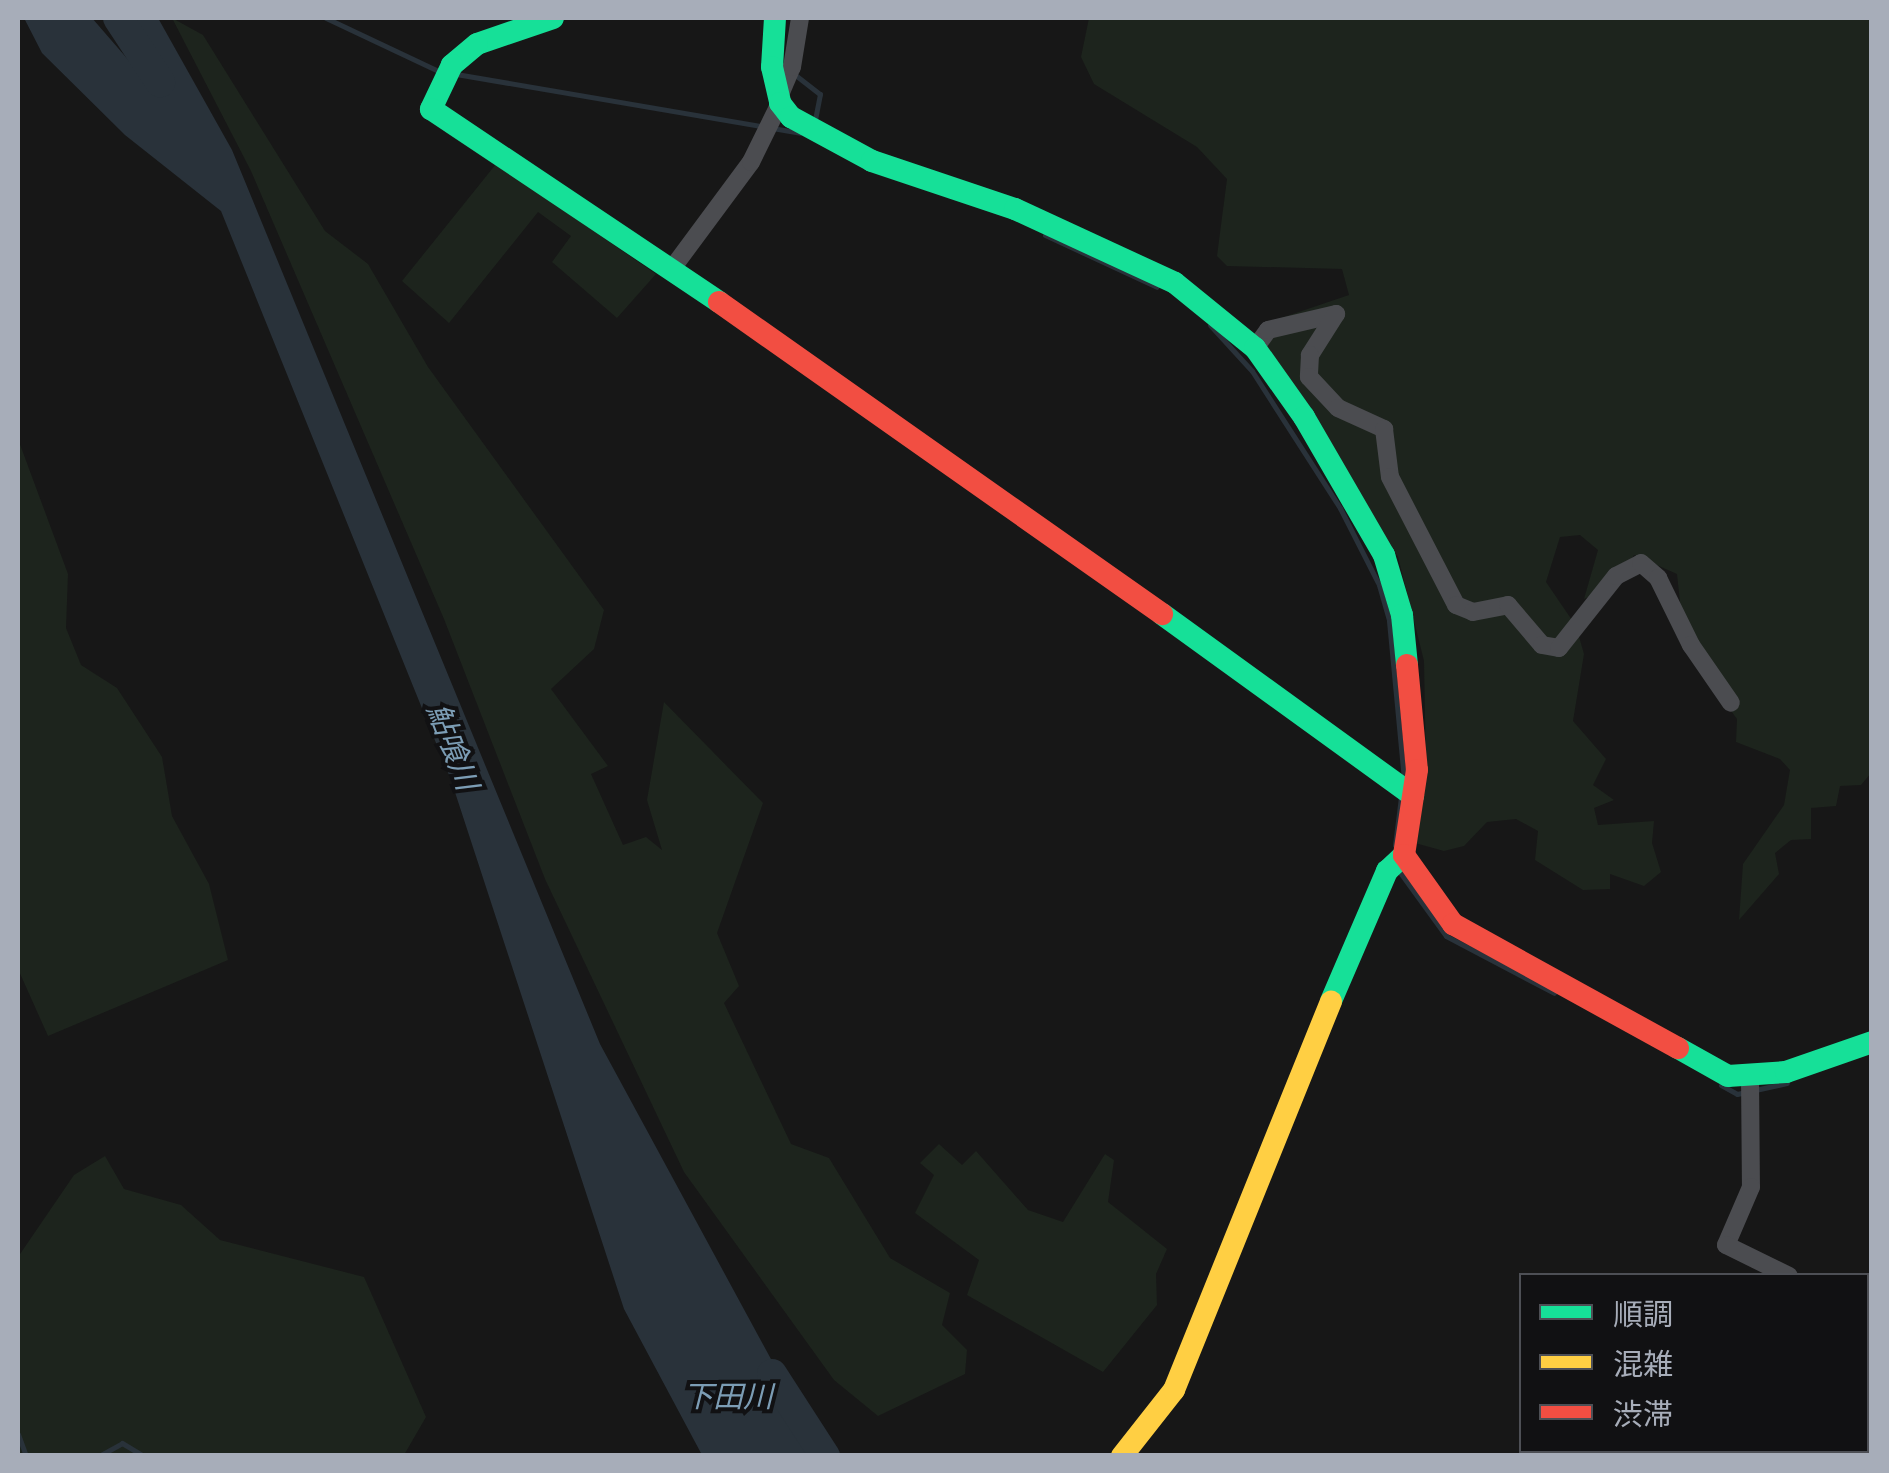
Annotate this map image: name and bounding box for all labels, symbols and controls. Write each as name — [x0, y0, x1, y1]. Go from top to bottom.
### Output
water label: 鮎喰川 — [421, 698, 487, 794]
legend — [1519, 1273, 1869, 1453]
text: 順調 — [1613, 1295, 1673, 1331]
text: 混雑 — [1613, 1345, 1673, 1381]
water label: 下田川 — [683, 1377, 773, 1413]
text: 渋滞 — [1613, 1395, 1673, 1431]

